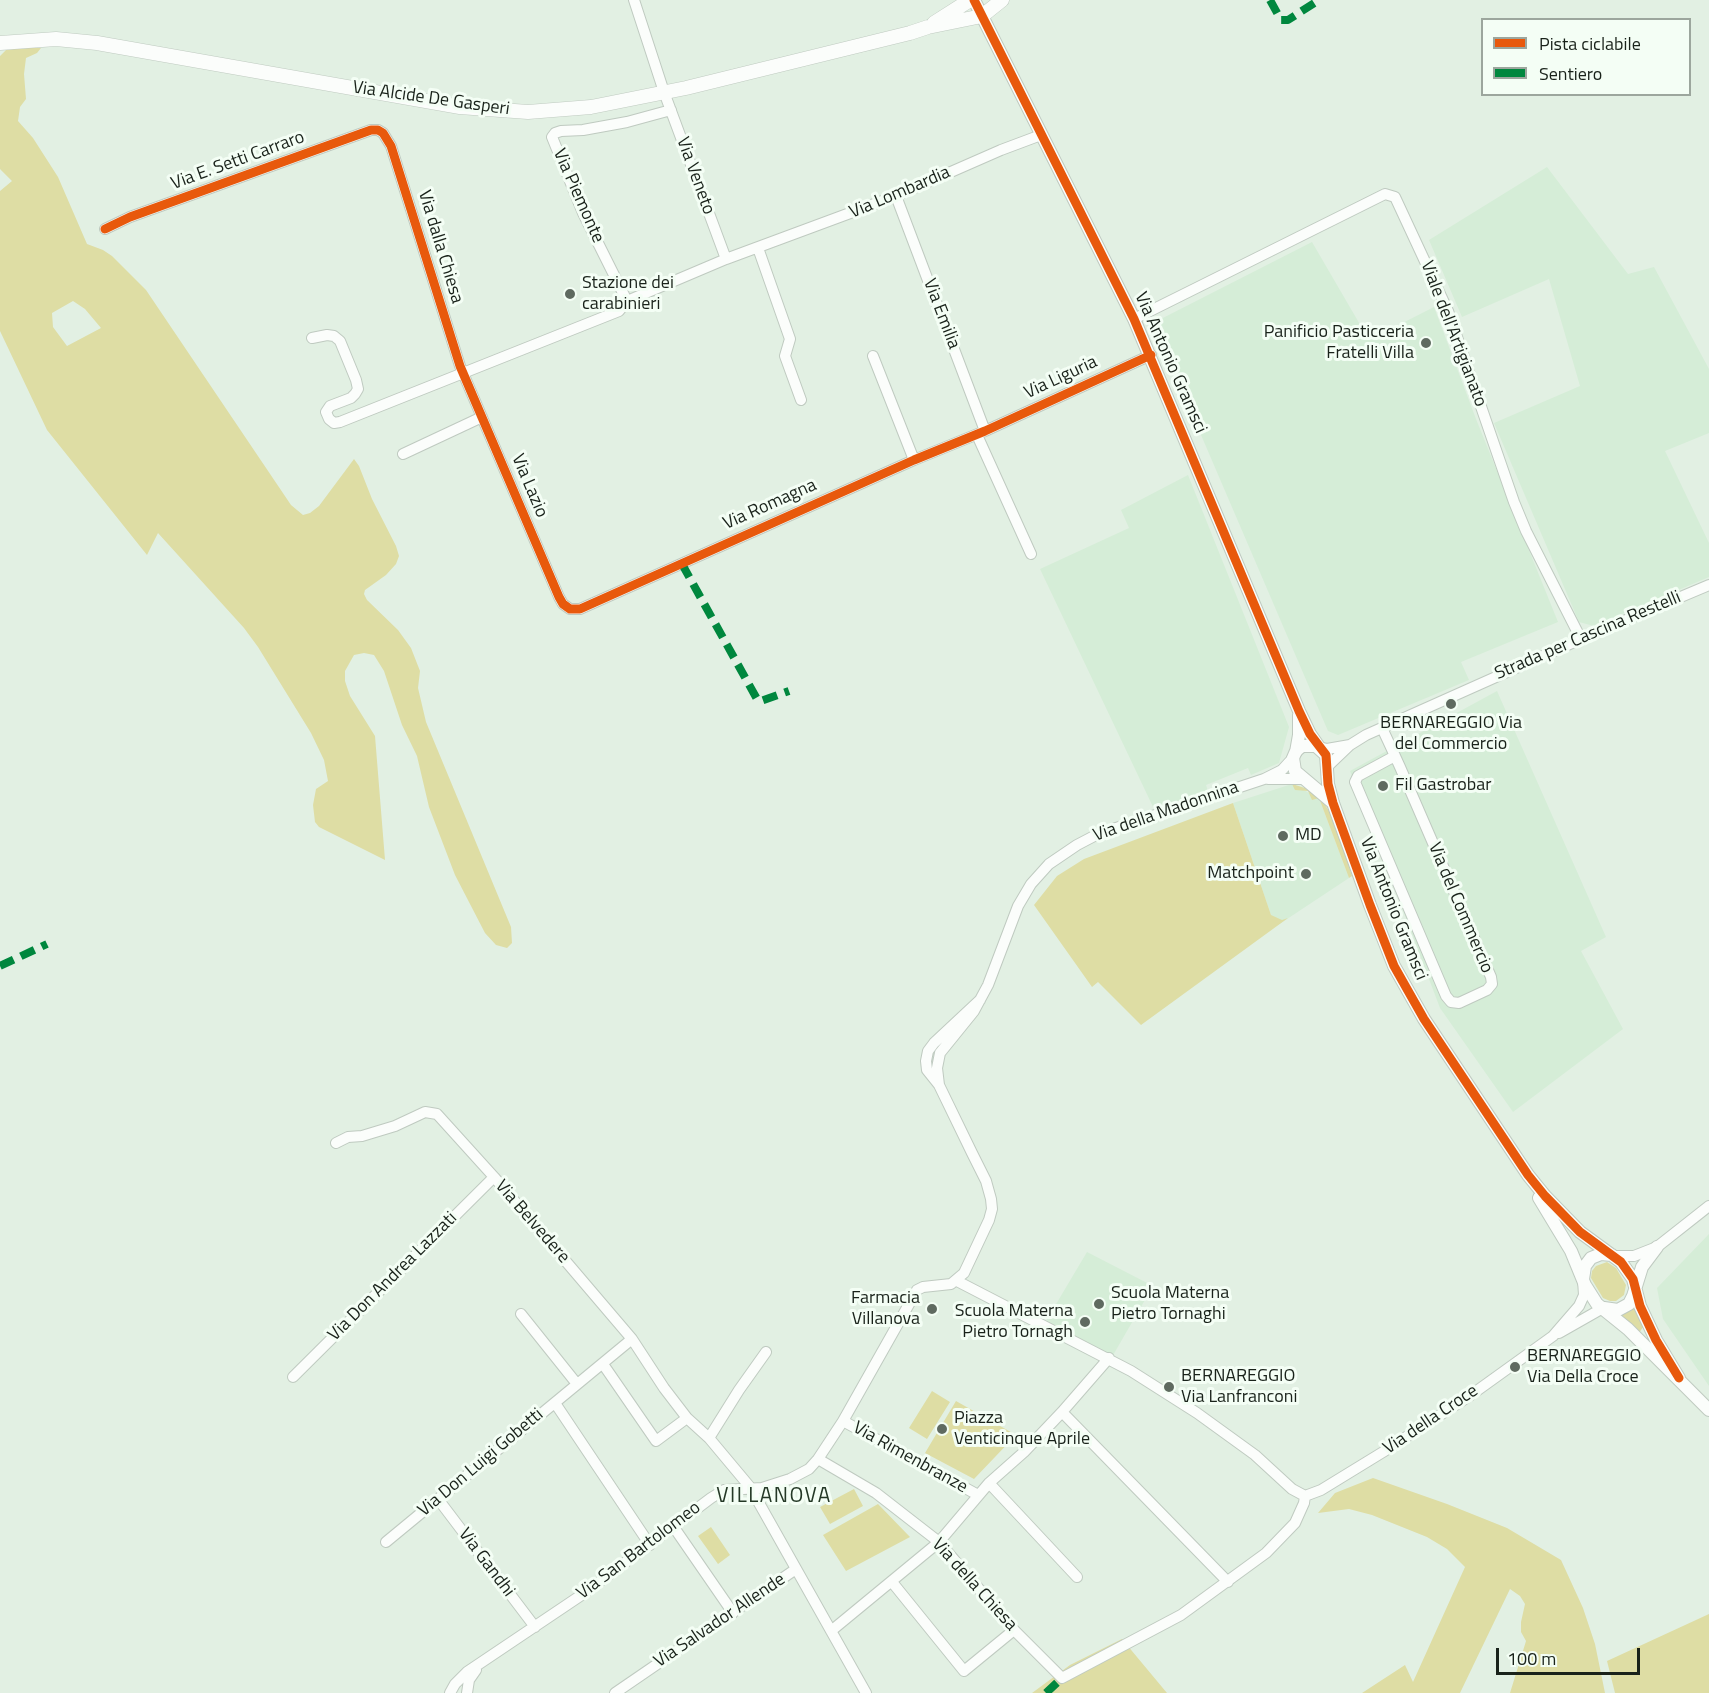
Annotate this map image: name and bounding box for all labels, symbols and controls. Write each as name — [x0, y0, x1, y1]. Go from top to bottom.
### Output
legend — [1481, 18, 1691, 96]
text: Pista ciclabile — [1539, 30, 1641, 57]
text: Sentiero — [1539, 60, 1602, 87]
street label: Via Alcide De Gasperi — [351, 77, 511, 121]
street label: Via E. Setti Carraro — [168, 127, 308, 195]
street label: Via Veneto — [671, 134, 719, 218]
street label: Via Piemonte — [548, 146, 608, 246]
street label: Via Lombardia — [846, 162, 954, 224]
street label: Via dalla Chiesa — [413, 188, 467, 306]
street label: Viale dell'Artigianato — [1415, 258, 1491, 410]
place label: Stazione dei carabinieri — [582, 273, 674, 316]
street label: Via Emilia — [918, 276, 964, 352]
marker: Stazione dei carabinieri — [563, 287, 577, 301]
street label: Via Antonio Gramsci — [1129, 289, 1211, 437]
place label: Panificio Pasticceria Fratelli Villa — [1264, 322, 1414, 364]
marker: Panificio Pasticceria Fratelli Villa — [1419, 336, 1433, 350]
street label: Via Liguria — [1021, 352, 1101, 404]
street label: Via Lazio — [506, 451, 552, 521]
street label: Via Romagna — [720, 475, 820, 535]
street label: Strada per Cascina Restelli — [1492, 587, 1684, 685]
marker: BERNAREGGIO Via del Commercio — [1444, 697, 1458, 711]
place label: BERNAREGGIO Via del Commercio — [1380, 713, 1522, 756]
place label: Fil Gastrobar — [1395, 775, 1492, 797]
street label: Via della Madonnina — [1090, 777, 1242, 847]
marker: Fil Gastrobar — [1376, 779, 1390, 793]
place label: MD — [1295, 825, 1322, 847]
marker: MD — [1276, 829, 1290, 843]
street label: Via Antonio Gramsci — [1354, 834, 1432, 984]
street label: Via del Commercio — [1423, 839, 1497, 977]
place label: Matchpoint — [1207, 863, 1294, 885]
marker: Matchpoint — [1299, 867, 1313, 881]
street label: Via Belvedere — [490, 1176, 574, 1268]
street label: Via Don Andrea Lazzati — [324, 1208, 462, 1346]
place label: Scuola Materna Pietro Tornaghi — [1111, 1283, 1229, 1326]
place label: Farmacia Villanova — [851, 1288, 920, 1330]
marker: Scuola Materna Pietro Tornaghi — [1092, 1297, 1106, 1311]
place label: Scuola Materna Pietro Tornagh — [955, 1301, 1073, 1344]
marker: Farmacia Villanova — [925, 1302, 939, 1316]
marker: Scuola Materna Pietro Tornagh — [1078, 1315, 1092, 1329]
place label: BERNAREGGIO Via Della Croce — [1527, 1346, 1641, 1388]
marker: BERNAREGGIO Via Della Croce — [1508, 1360, 1522, 1374]
place label: BERNAREGGIO Via Lanfranconi — [1181, 1366, 1297, 1408]
marker: BERNAREGGIO Via Lanfranconi — [1162, 1380, 1176, 1394]
street label: Via della Croce — [1380, 1380, 1482, 1460]
street label: Via Don Luigi Gobetti — [414, 1404, 548, 1522]
place label: Piazza Venticinque Aprile — [954, 1408, 1090, 1450]
street label: Via Rimenbranze — [849, 1418, 971, 1498]
marker: Piazza Venticinque Aprile — [935, 1422, 949, 1436]
district label: VILLANOVA — [716, 1484, 832, 1510]
street label: Via San Bartolomeo — [573, 1497, 705, 1605]
street label: Via Gandhi — [453, 1524, 519, 1602]
street label: Via della Chiesa — [927, 1534, 1021, 1636]
street label: Via Salvador Allende — [650, 1569, 790, 1673]
scale bar — [1499, 1636, 1643, 1674]
text: 100 m — [1507, 1645, 1556, 1672]

